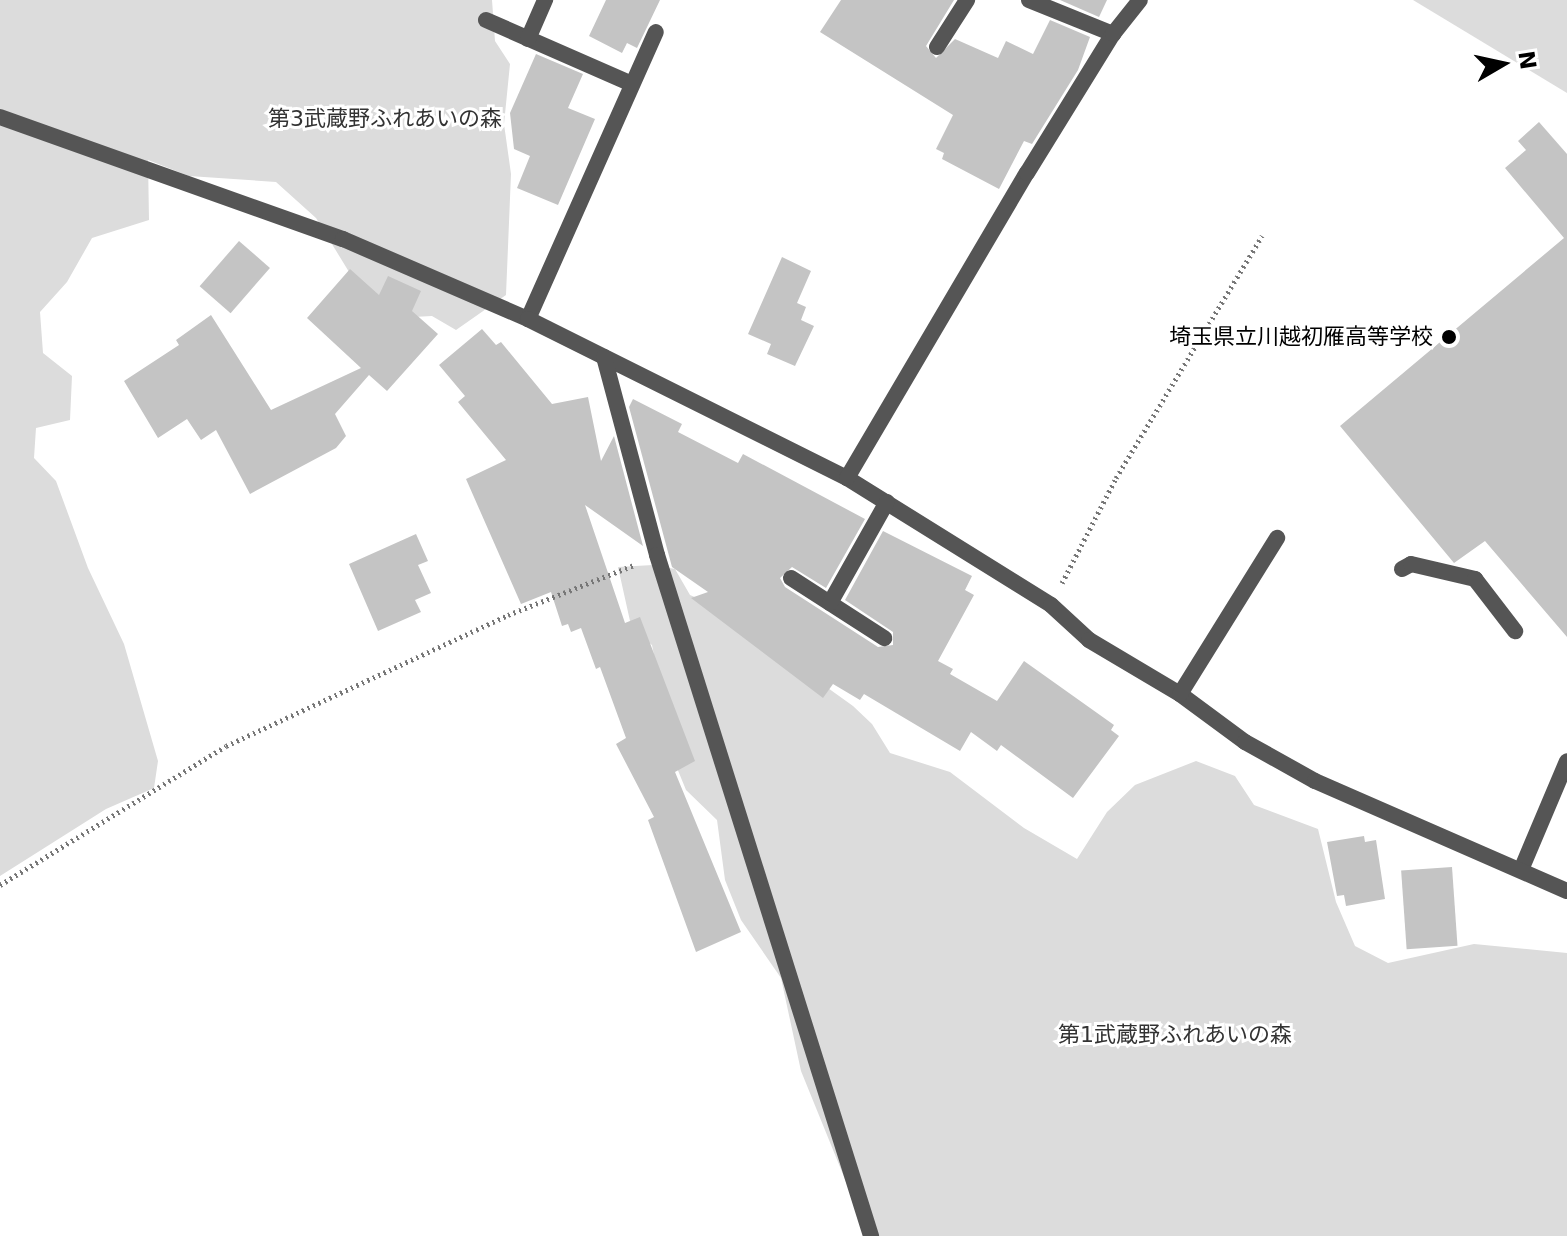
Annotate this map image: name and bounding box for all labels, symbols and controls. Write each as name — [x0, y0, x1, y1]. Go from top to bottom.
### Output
north arrow — [1463, 24, 1543, 104]
text: N — [1513, 49, 1541, 71]
park label: 第3武蔵野ふれあいの森 — [268, 106, 502, 132]
place label: 埼玉県立川越初雁高等学校 — [1169, 324, 1433, 350]
marker: 埼玉県立川越初雁高等学校 — [1440, 328, 1458, 346]
park label: 第1武蔵野ふれあいの森 — [1058, 1022, 1292, 1048]

